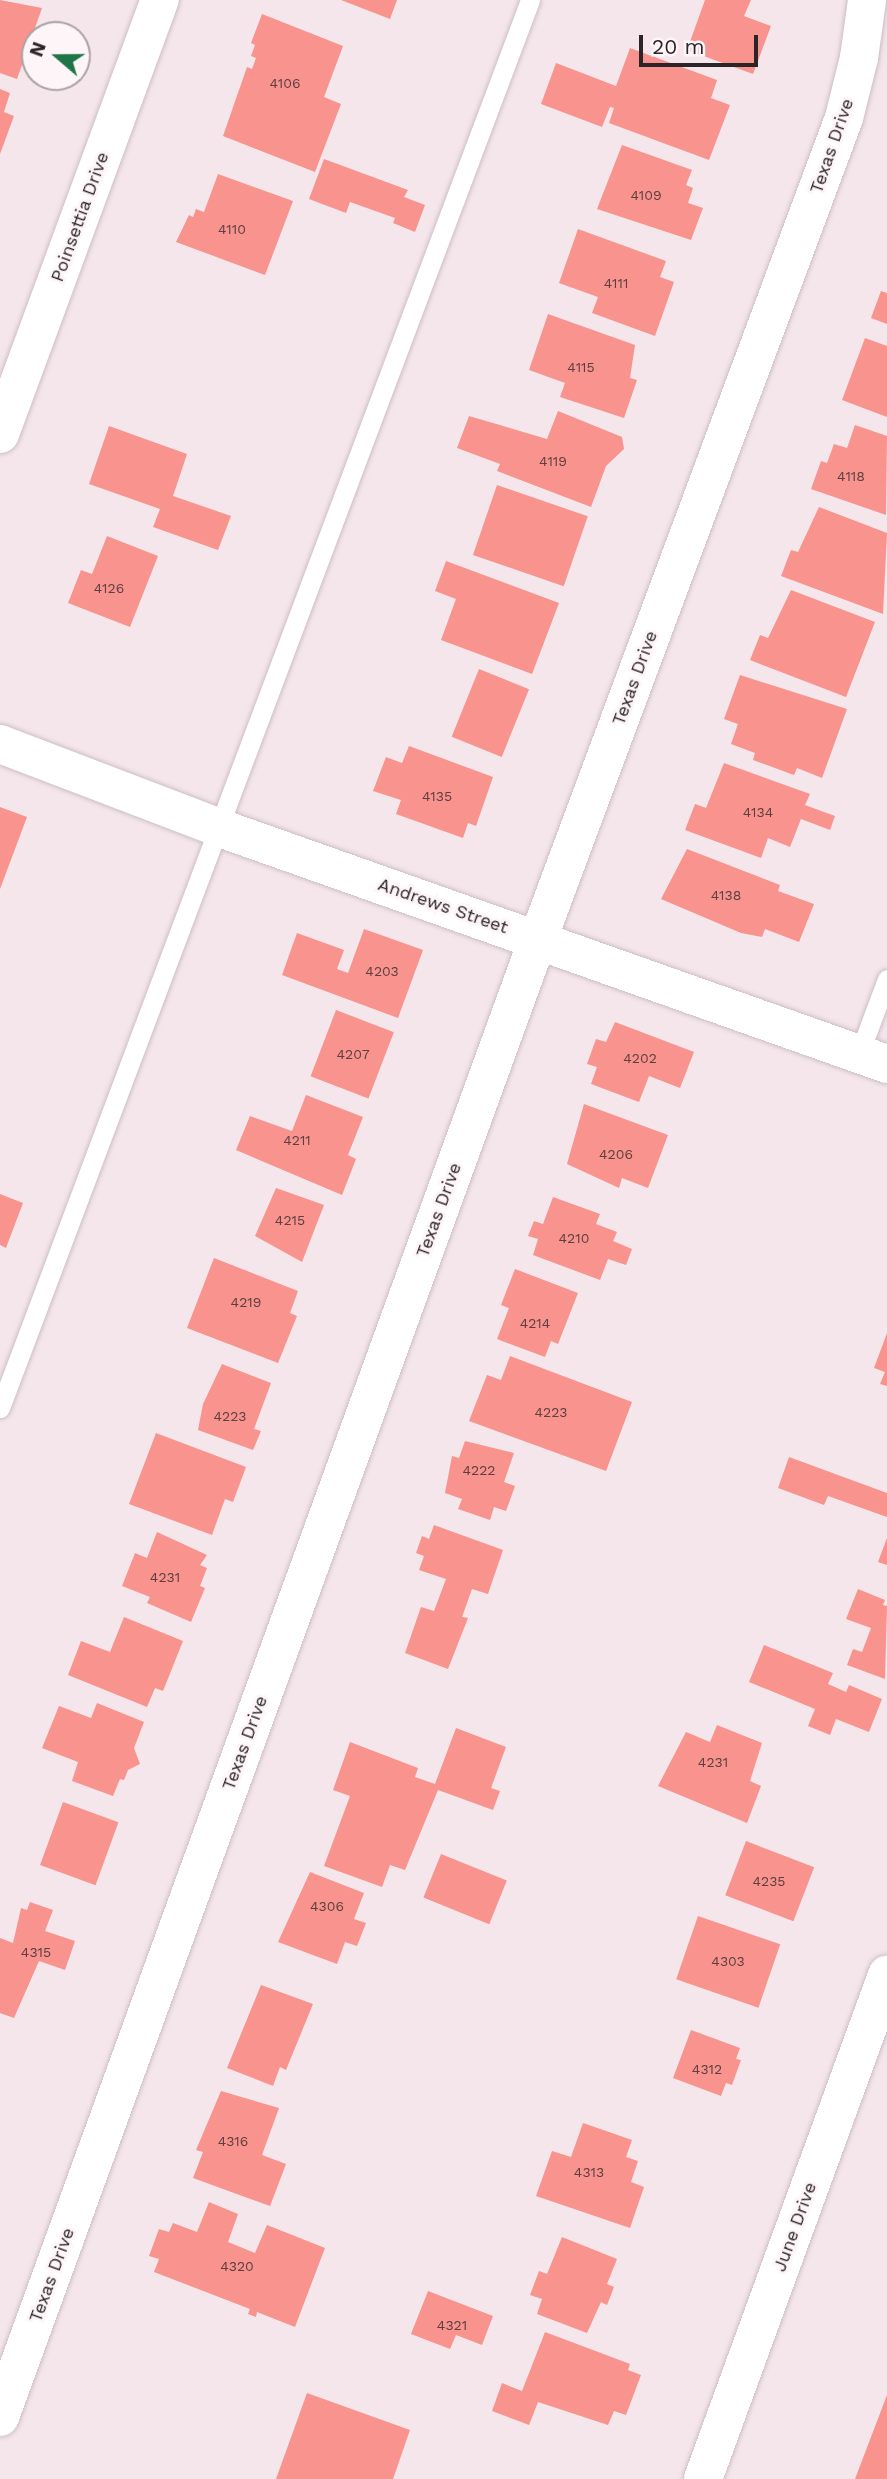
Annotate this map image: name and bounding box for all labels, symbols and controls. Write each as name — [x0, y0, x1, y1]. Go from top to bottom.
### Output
north arrow — [21, 21, 91, 91]
scale bar — [642, 21, 761, 65]
text: 20 m — [652, 34, 704, 59]
text: N — [24, 39, 51, 60]
house number: 4106 — [269, 75, 301, 91]
street label: Texas Drive — [806, 96, 858, 196]
street label: Poinsettia Drive — [46, 149, 114, 285]
house number: 4109 — [630, 187, 662, 203]
house number: 4110 — [218, 221, 246, 237]
house number: 4111 — [604, 275, 628, 291]
house number: 4115 — [567, 359, 595, 375]
house number: 4119 — [539, 453, 567, 469]
house number: 4118 — [837, 468, 865, 484]
house number: 4126 — [94, 580, 124, 596]
street label: Texas Drive — [608, 628, 662, 728]
house number: 4135 — [422, 788, 452, 804]
house number: 4134 — [743, 804, 773, 820]
street label: Andrews Street — [375, 874, 511, 938]
house number: 4138 — [711, 887, 741, 903]
house number: 4203 — [365, 963, 399, 979]
house number: 4207 — [337, 1046, 369, 1062]
house number: 4202 — [623, 1050, 657, 1066]
house number: 4211 — [283, 1132, 311, 1148]
house number: 4206 — [599, 1146, 633, 1162]
street label: Texas Drive — [412, 1160, 466, 1260]
house number: 4215 — [275, 1212, 305, 1228]
house number: 4210 — [559, 1230, 589, 1246]
house number: 4219 — [231, 1294, 261, 1310]
house number: 4214 — [520, 1315, 550, 1331]
house number: 4223 — [534, 1404, 568, 1420]
house number: 4223 — [213, 1408, 247, 1424]
house number: 4222 — [462, 1462, 496, 1478]
house number: 4231 — [150, 1569, 180, 1585]
street label: Texas Drive — [218, 1693, 272, 1793]
house number: 4231 — [698, 1754, 728, 1770]
house number: 4235 — [752, 1873, 786, 1889]
house number: 4306 — [310, 1898, 344, 1914]
house number: 4315 — [21, 1944, 51, 1960]
house number: 4303 — [711, 1953, 745, 1969]
house number: 4312 — [692, 2061, 722, 2077]
house number: 4316 — [218, 2133, 248, 2149]
house number: 4313 — [574, 2164, 604, 2180]
street label: June Drive — [769, 2179, 821, 2275]
street label: Texas Drive — [25, 2225, 79, 2325]
house number: 4320 — [220, 2258, 254, 2274]
house number: 4321 — [437, 2317, 467, 2333]

